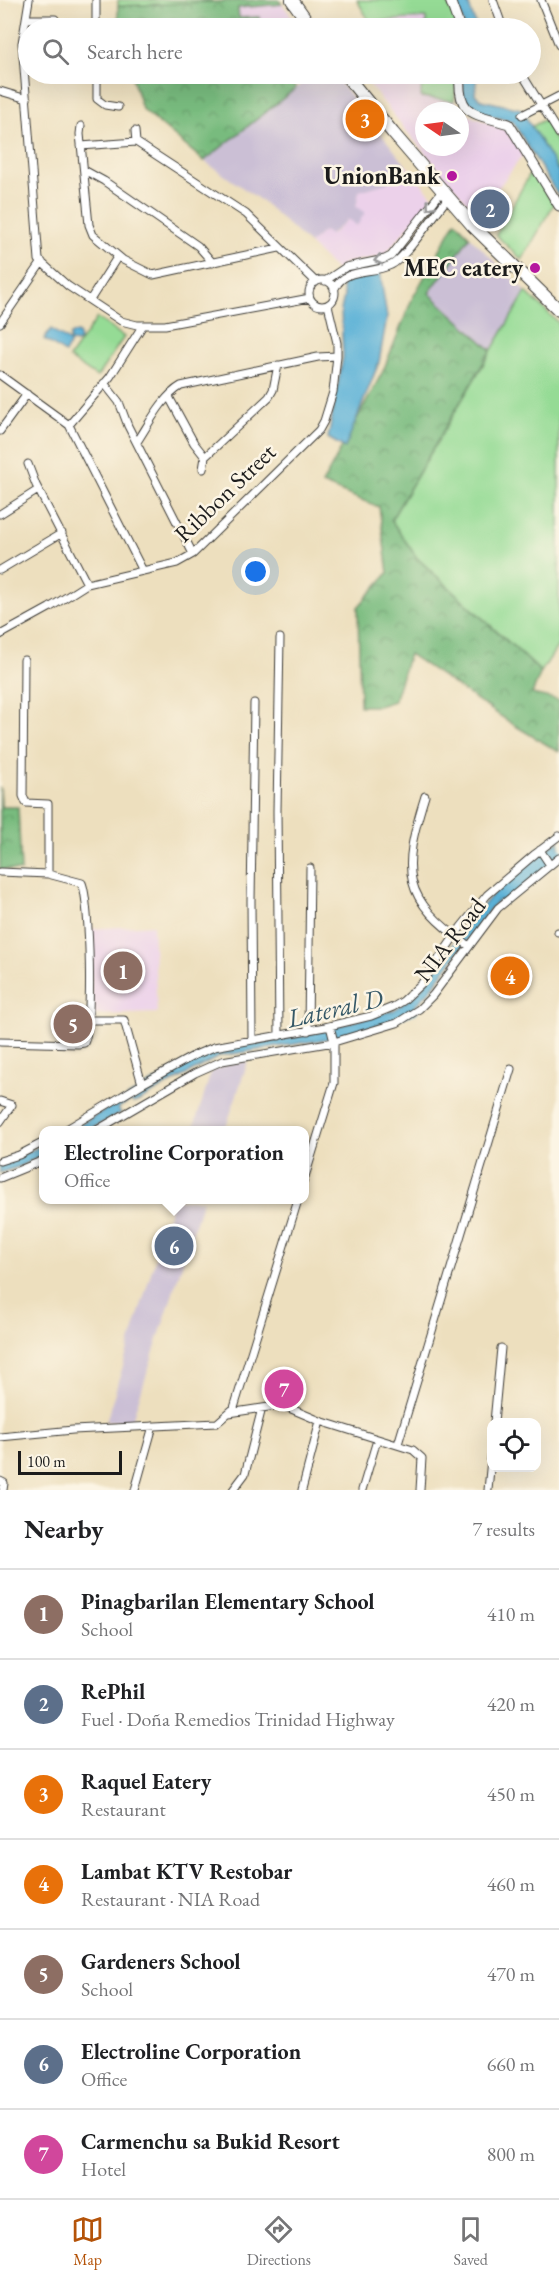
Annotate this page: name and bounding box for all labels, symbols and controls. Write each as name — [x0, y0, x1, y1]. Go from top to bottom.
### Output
search box — [18, 18, 541, 84]
icon: search — [39, 35, 72, 68]
text: Search here — [87, 37, 182, 66]
pin: 3 — [346, 96, 385, 142]
north arrow — [415, 102, 469, 156]
place label: UnionBank — [324, 160, 441, 191]
marker: UnionBank — [445, 169, 459, 183]
pin: 2 — [470, 186, 510, 232]
one-way arrow — [427, 199, 438, 210]
one-way arrow — [373, 252, 383, 265]
place label: MEC eatery — [403, 252, 523, 284]
marker: MEC eatery — [528, 261, 542, 275]
street label: Ribbon Street — [167, 436, 282, 549]
your location — [241, 557, 270, 586]
street label: NIA Road — [407, 891, 493, 988]
pin: 1 — [104, 948, 142, 994]
pin: 4 — [490, 954, 530, 998]
water label: Lateral D — [283, 980, 387, 1036]
pin: 5 — [54, 1002, 92, 1046]
popup — [39, 1126, 309, 1204]
text: Electroline Corporation — [64, 1138, 284, 1167]
text: Office — [64, 1167, 110, 1193]
pin: 6 — [154, 1224, 194, 1268]
pin: 7 — [264, 1366, 304, 1412]
map controls — [487, 1418, 541, 1472]
button: locate — [487, 1418, 541, 1472]
scale bar — [18, 1448, 122, 1476]
text: 100 m — [27, 1451, 66, 1472]
text: Nearby — [24, 1512, 104, 1546]
text: 7 results — [472, 1516, 535, 1542]
text: Pinagbarilan Elementary School — [81, 1587, 375, 1616]
text: 1 — [38, 1601, 49, 1627]
text: 410 m — [487, 1601, 535, 1627]
text: School — [81, 1616, 133, 1642]
text: RePhil — [81, 1677, 145, 1706]
text: 2 — [38, 1691, 49, 1717]
text: 420 m — [487, 1691, 535, 1717]
text: Fuel · Doña Remedios Trinidad Highway — [81, 1706, 395, 1732]
text: Raquel Eatery — [81, 1767, 211, 1796]
text: 3 — [38, 1781, 49, 1807]
text: 450 m — [487, 1781, 535, 1807]
text: Restaurant — [81, 1796, 166, 1822]
text: Lambat KTV Restobar — [81, 1857, 292, 1886]
text: 4 — [38, 1871, 49, 1897]
text: 460 m — [487, 1871, 535, 1897]
text: Restaurant · NIA Road — [81, 1886, 260, 1912]
text: Gardeners School — [81, 1947, 241, 1976]
text: 5 — [38, 1961, 49, 1987]
text: 470 m — [487, 1961, 535, 1987]
text: School — [81, 1976, 133, 2002]
text: Electroline Corporation — [81, 2037, 301, 2066]
text: 6 — [38, 2051, 49, 2077]
text: 660 m — [487, 2051, 535, 2077]
text: Office — [81, 2066, 127, 2092]
text: Carmenchu sa Bukid Resort — [81, 2127, 340, 2156]
text: 7 — [38, 2141, 49, 2167]
text: 800 m — [487, 2141, 535, 2167]
text: Hotel — [81, 2156, 126, 2182]
tab: Map — [71, 2213, 104, 2270]
tab: Directions — [247, 2213, 311, 2270]
tab: Saved — [453, 2213, 488, 2270]

